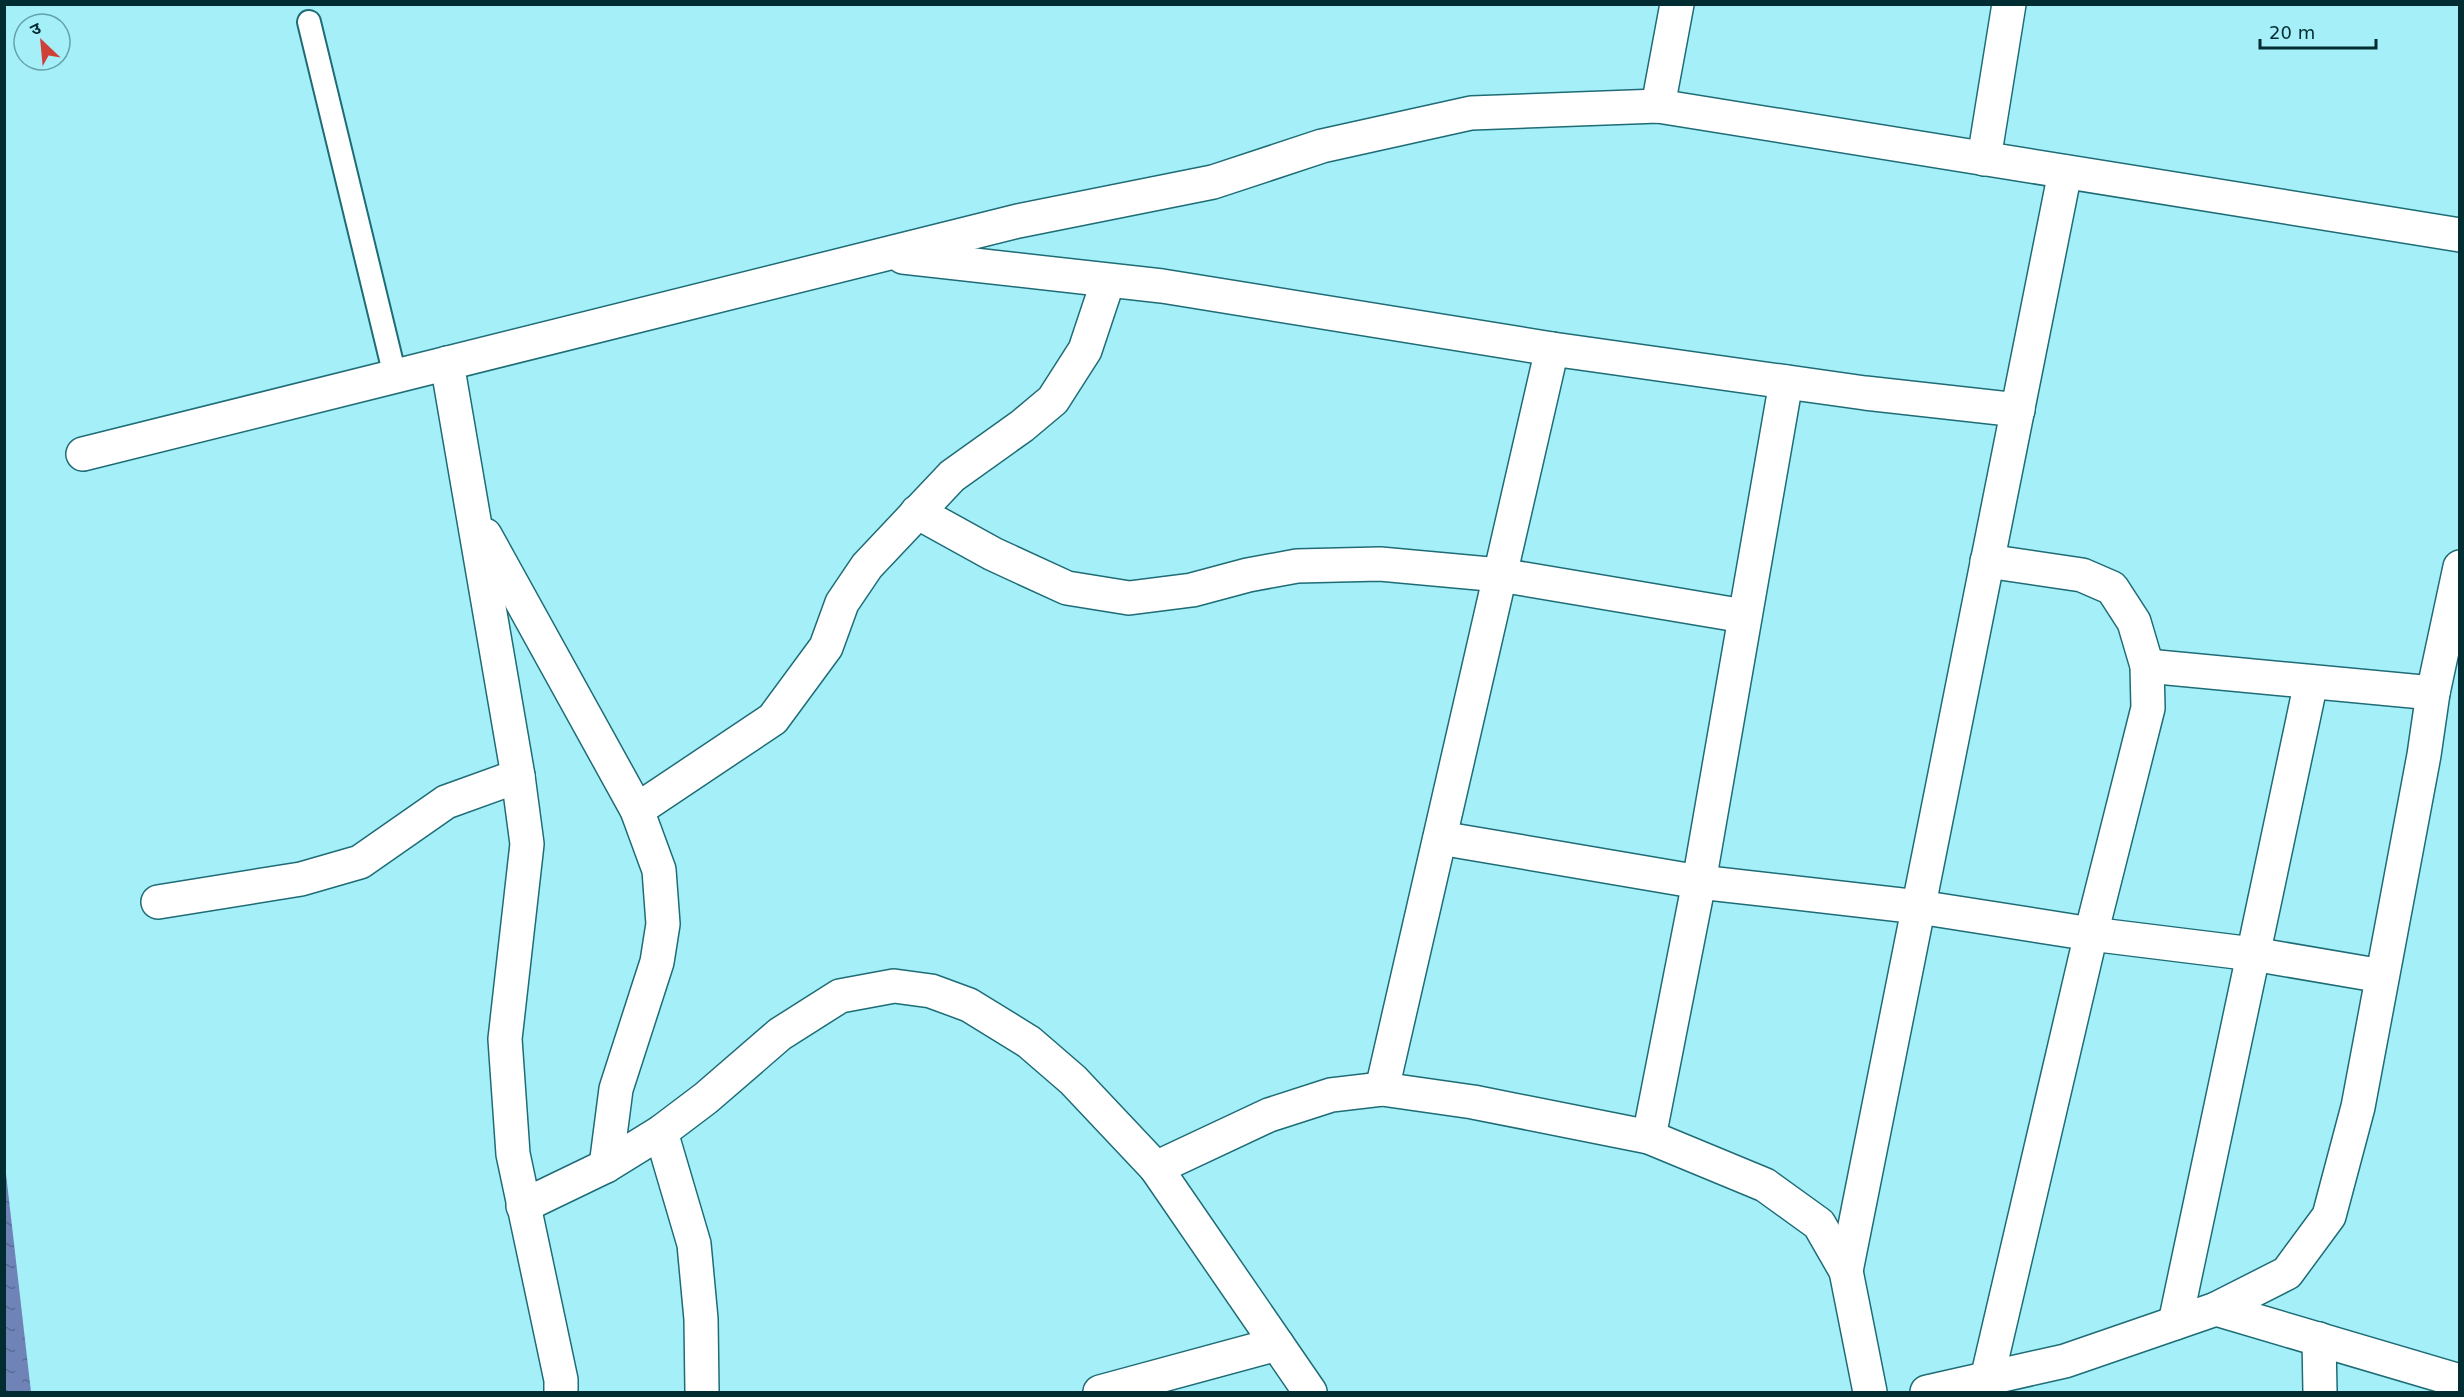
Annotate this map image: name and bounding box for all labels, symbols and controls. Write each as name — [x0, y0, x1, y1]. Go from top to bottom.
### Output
north arrow — [12, 12, 72, 72]
scale bar — [2260, 12, 2376, 50]
text: उ — [27, 18, 45, 40]
text: 20 m — [2269, 22, 2315, 43]

